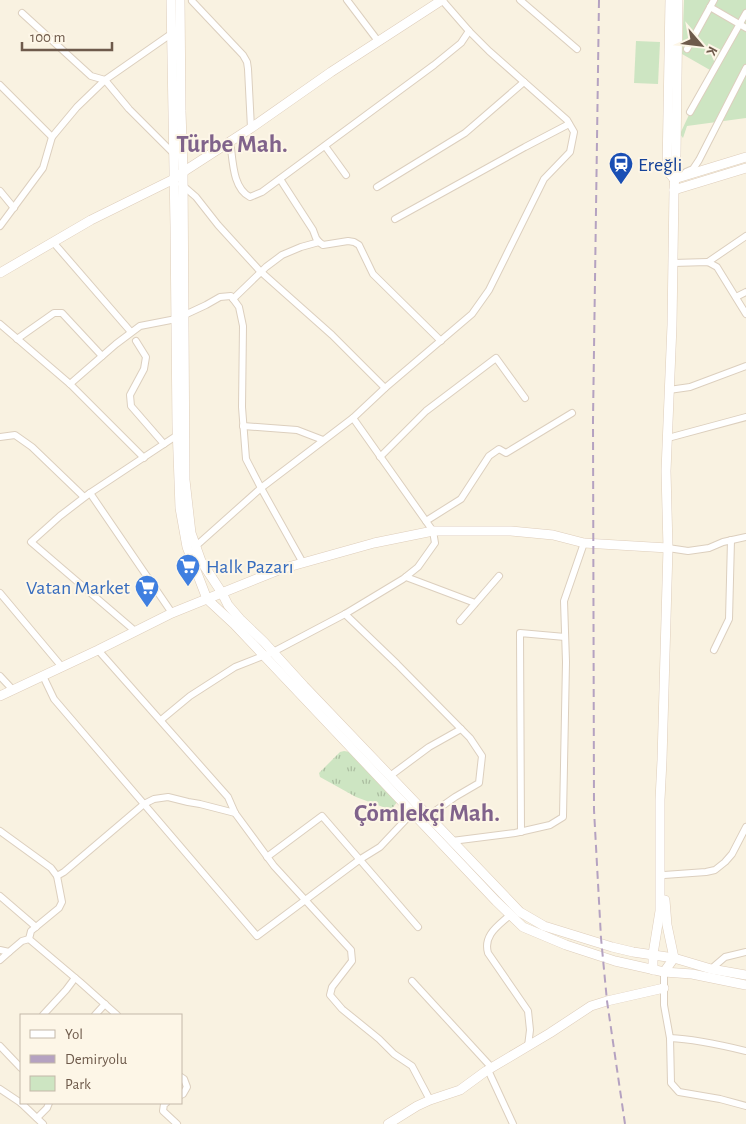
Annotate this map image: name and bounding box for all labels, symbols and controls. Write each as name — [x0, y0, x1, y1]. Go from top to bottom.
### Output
scale bar — [22, 20, 112, 52]
north arrow — [676, 20, 726, 70]
text: 100 m — [30, 30, 65, 45]
text: K — [703, 44, 720, 58]
district label: Türbe Mah. — [176, 132, 288, 157]
station icon: Ereğli — [608, 151, 634, 185]
place label: Ereğli — [638, 155, 682, 175]
supermarket icon: Halk Pazarı — [175, 553, 201, 587]
place label: Halk Pazarı — [206, 557, 294, 577]
supermarket icon: Vatan Market — [134, 574, 160, 608]
place label: Vatan Market — [26, 578, 131, 598]
district label: Çömlekçi Mah. — [354, 801, 500, 826]
legend — [20, 1014, 182, 1104]
text: Yol — [65, 1027, 83, 1042]
text: Demiryolu — [65, 1052, 128, 1067]
text: Park — [65, 1077, 91, 1092]

